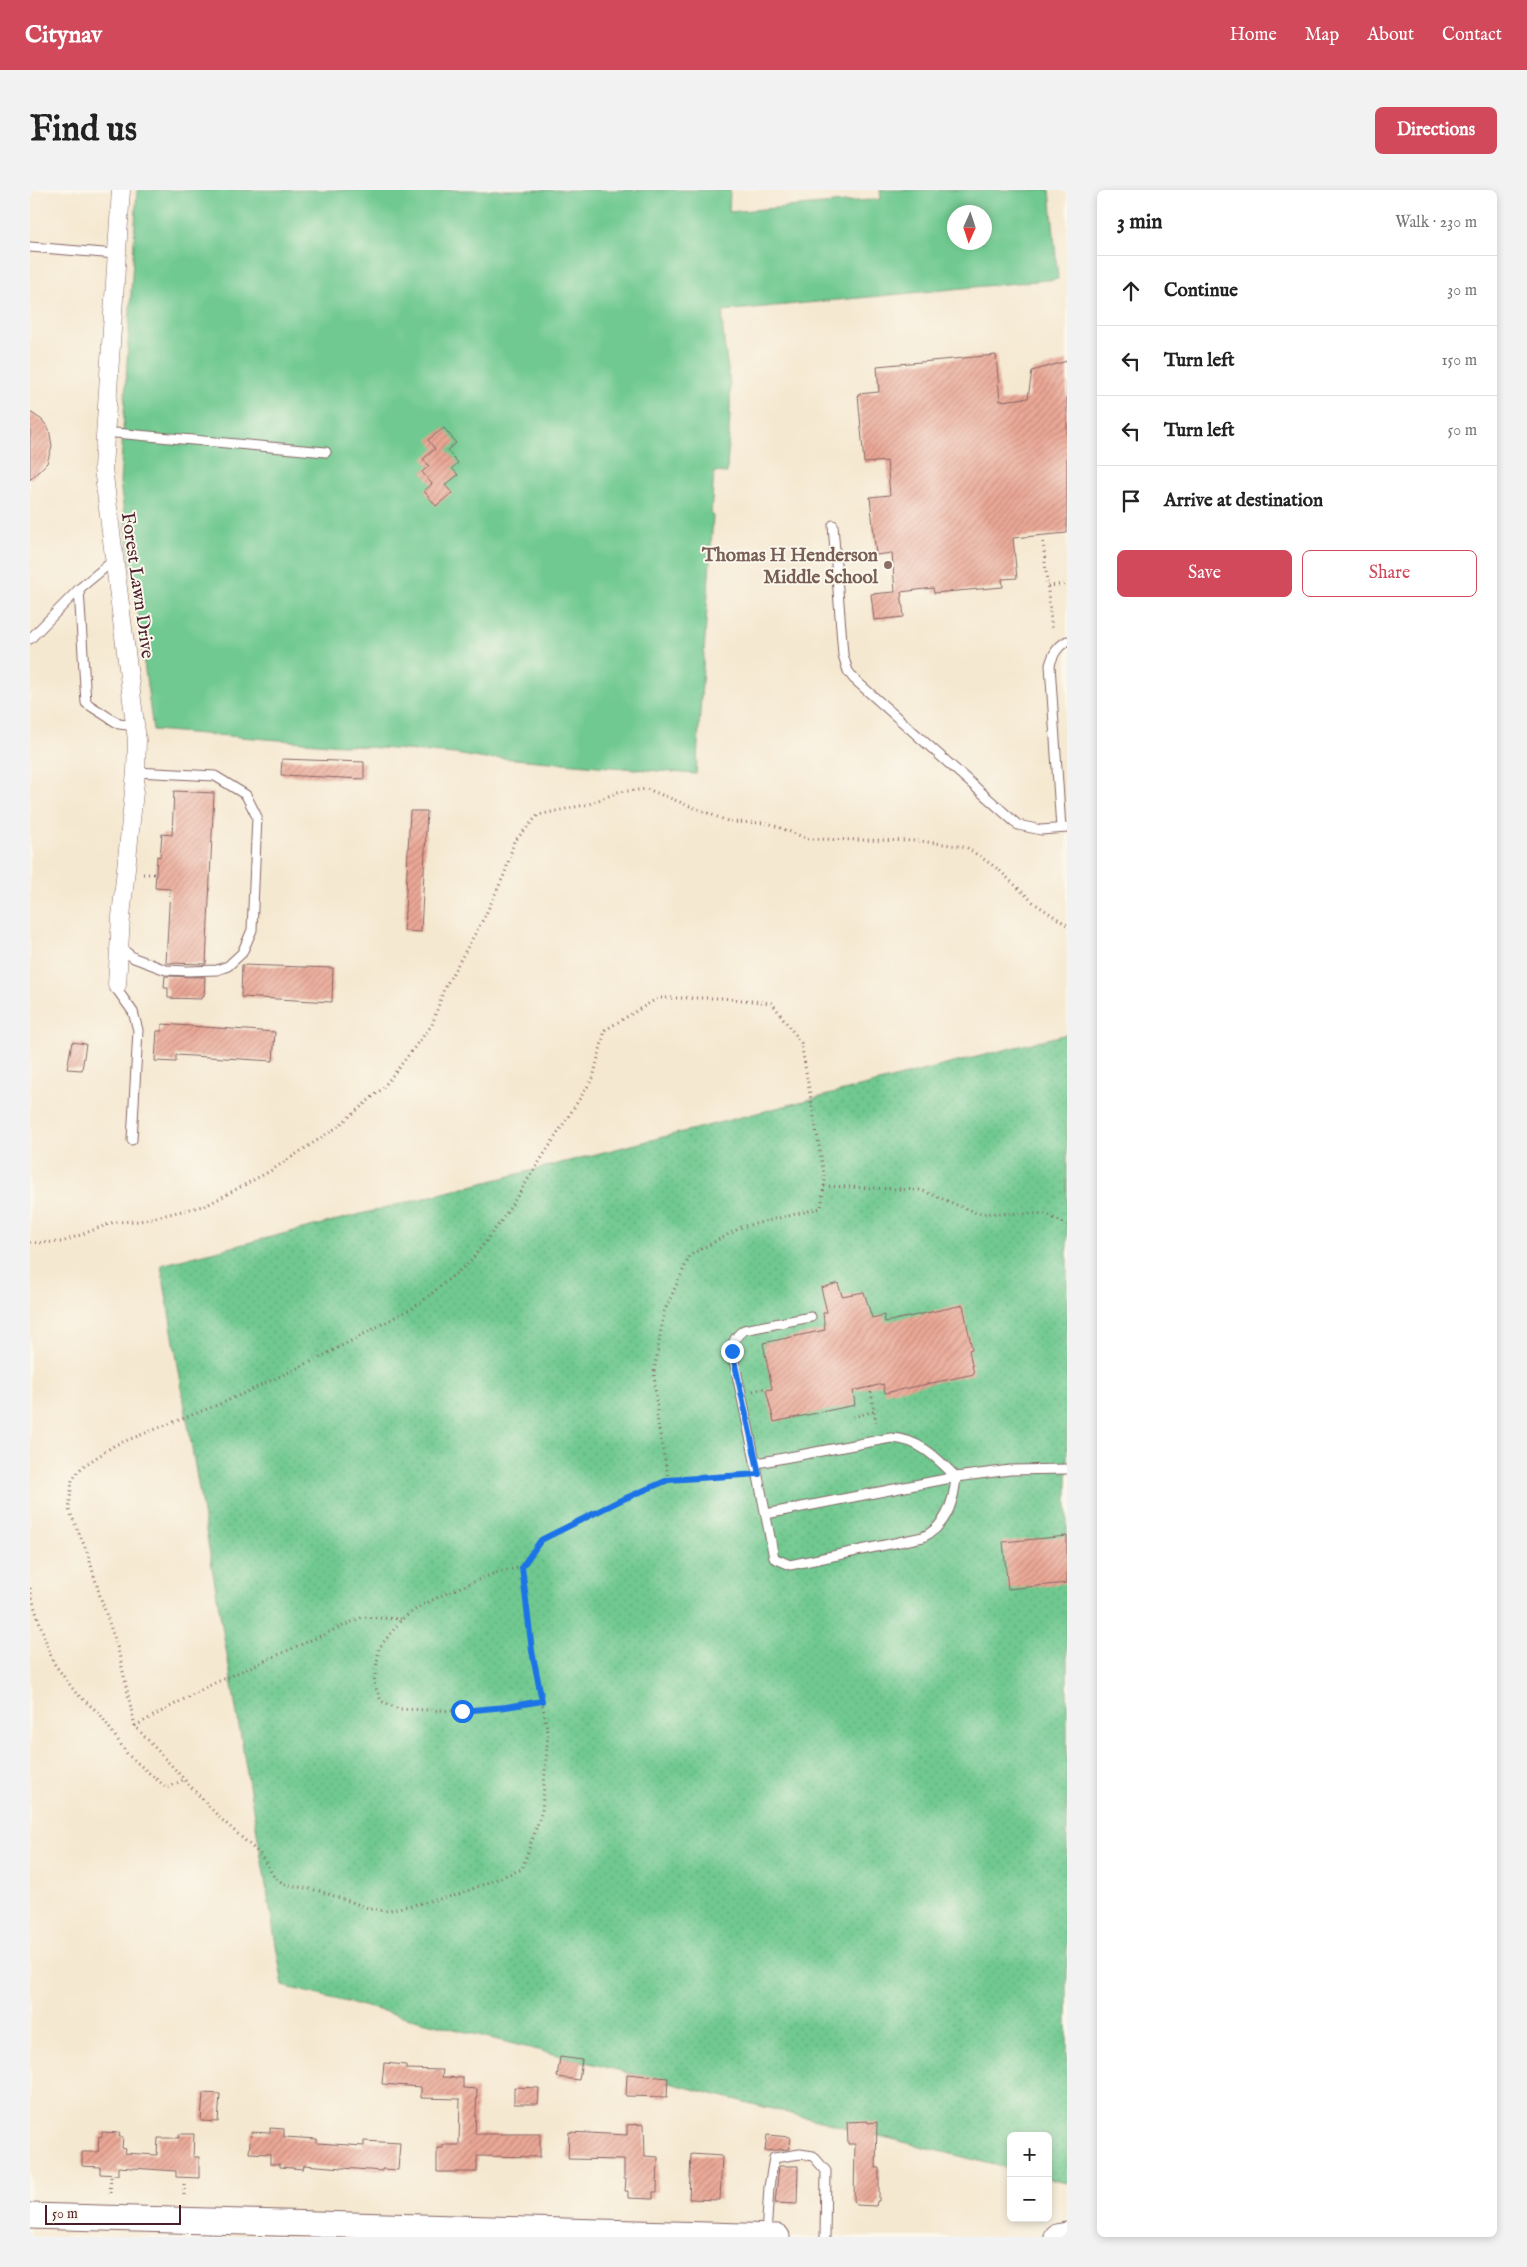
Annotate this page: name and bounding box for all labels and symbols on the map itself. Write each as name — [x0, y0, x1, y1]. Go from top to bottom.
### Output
north arrow — [947, 205, 992, 250]
street label: Forest Lawn Drive — [115, 511, 159, 660]
place label: Thomas H Henderson Middle School — [701, 544, 879, 590]
marker: Thomas H Henderson Middle School — [882, 559, 894, 571]
route end — [721, 1340, 744, 1363]
route start — [451, 1700, 474, 1723]
scale bar — [45, 2202, 181, 2225]

